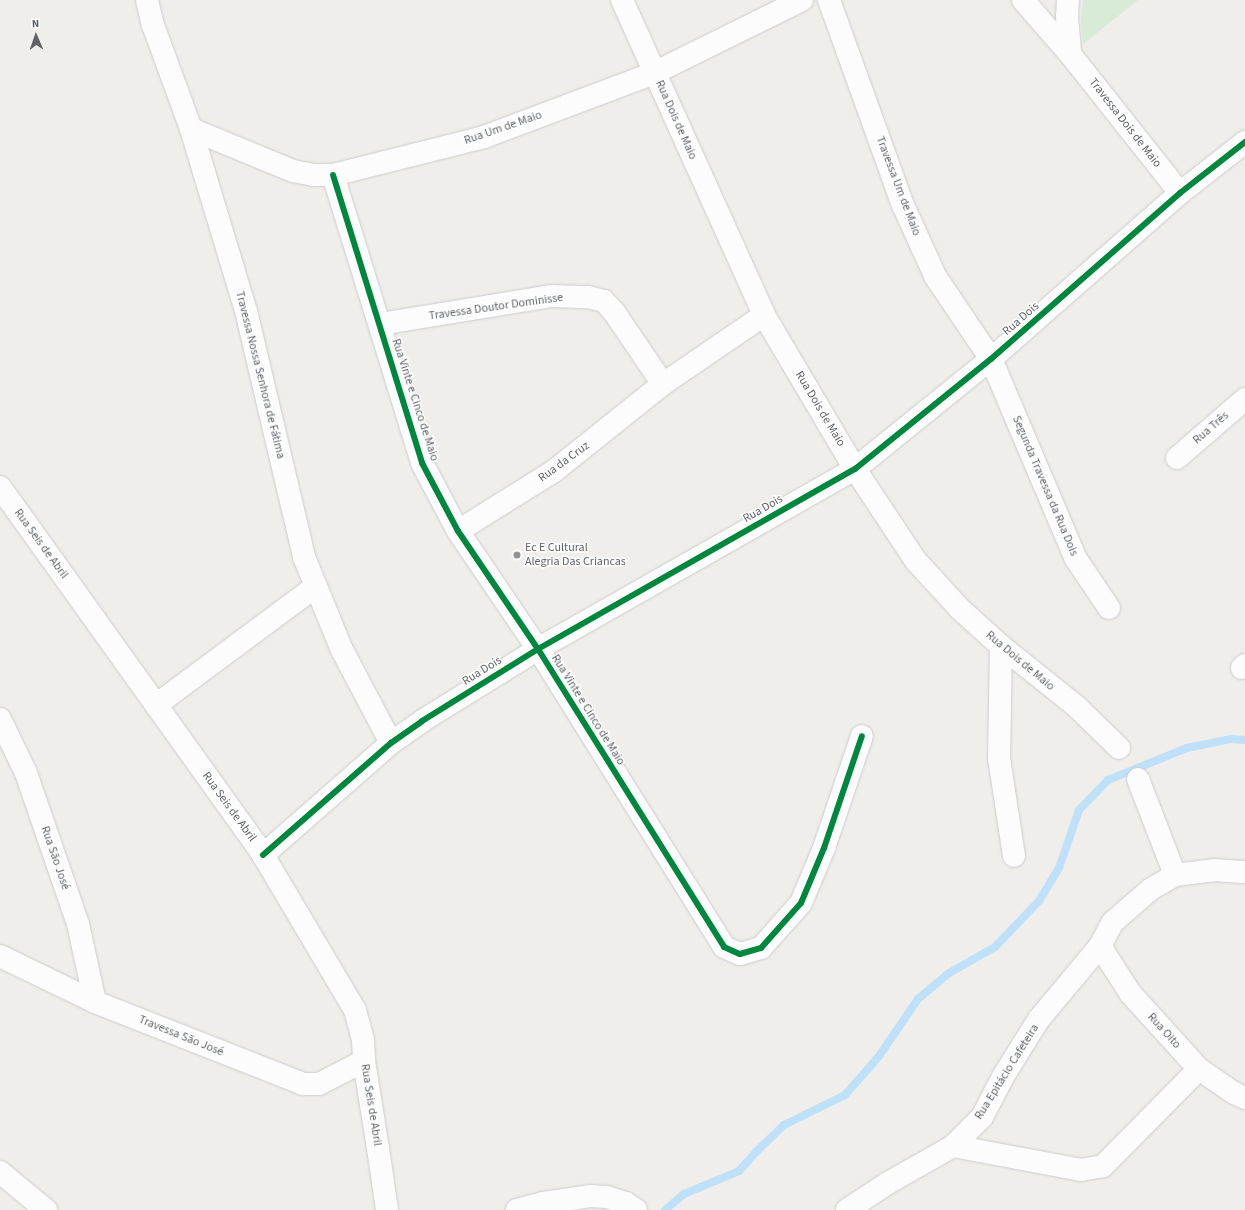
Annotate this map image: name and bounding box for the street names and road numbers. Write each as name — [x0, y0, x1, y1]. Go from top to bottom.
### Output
street label: Travessa Dois de Maio — [1086, 75, 1164, 171]
street label: Rua Dois de Maio — [652, 78, 700, 162]
street label: Rua Um de Maio — [462, 108, 544, 148]
street label: Travessa Um de Maio — [872, 134, 924, 238]
street label: Travessa Nossa Senhora de Fátima — [232, 290, 288, 460]
street label: Travessa Doutor Dominisse — [428, 290, 564, 324]
street label: Rua Dois — [1000, 299, 1042, 339]
street label: Rua Vinte e Cinco de Maio — [388, 337, 442, 463]
street label: Rua Dois de Maio — [792, 369, 848, 449]
street label: Rua Três — [1190, 409, 1232, 447]
street label: Segunda Travessa da Rua Dois — [1009, 414, 1081, 558]
street label: Rua da Cruz — [536, 439, 592, 485]
street label: Rua Dois — [740, 492, 786, 526]
street label: Rua Seis de Abril — [11, 506, 71, 582]
street label: Rua Dois de Maio — [983, 628, 1057, 694]
street label: Rua Vinte e Cinco de Maio — [548, 652, 628, 768]
street label: Rua Dois — [460, 653, 504, 689]
street label: Rua Seis de Abril — [199, 769, 259, 845]
street label: Rua São José — [37, 824, 73, 892]
street label: Rua Oito — [1144, 1010, 1184, 1052]
street label: Travessa São José — [136, 1012, 226, 1060]
street label: Rua Epitácio Cafeteira — [972, 1022, 1042, 1122]
street label: Rua Seis de Abril — [357, 1063, 385, 1147]

